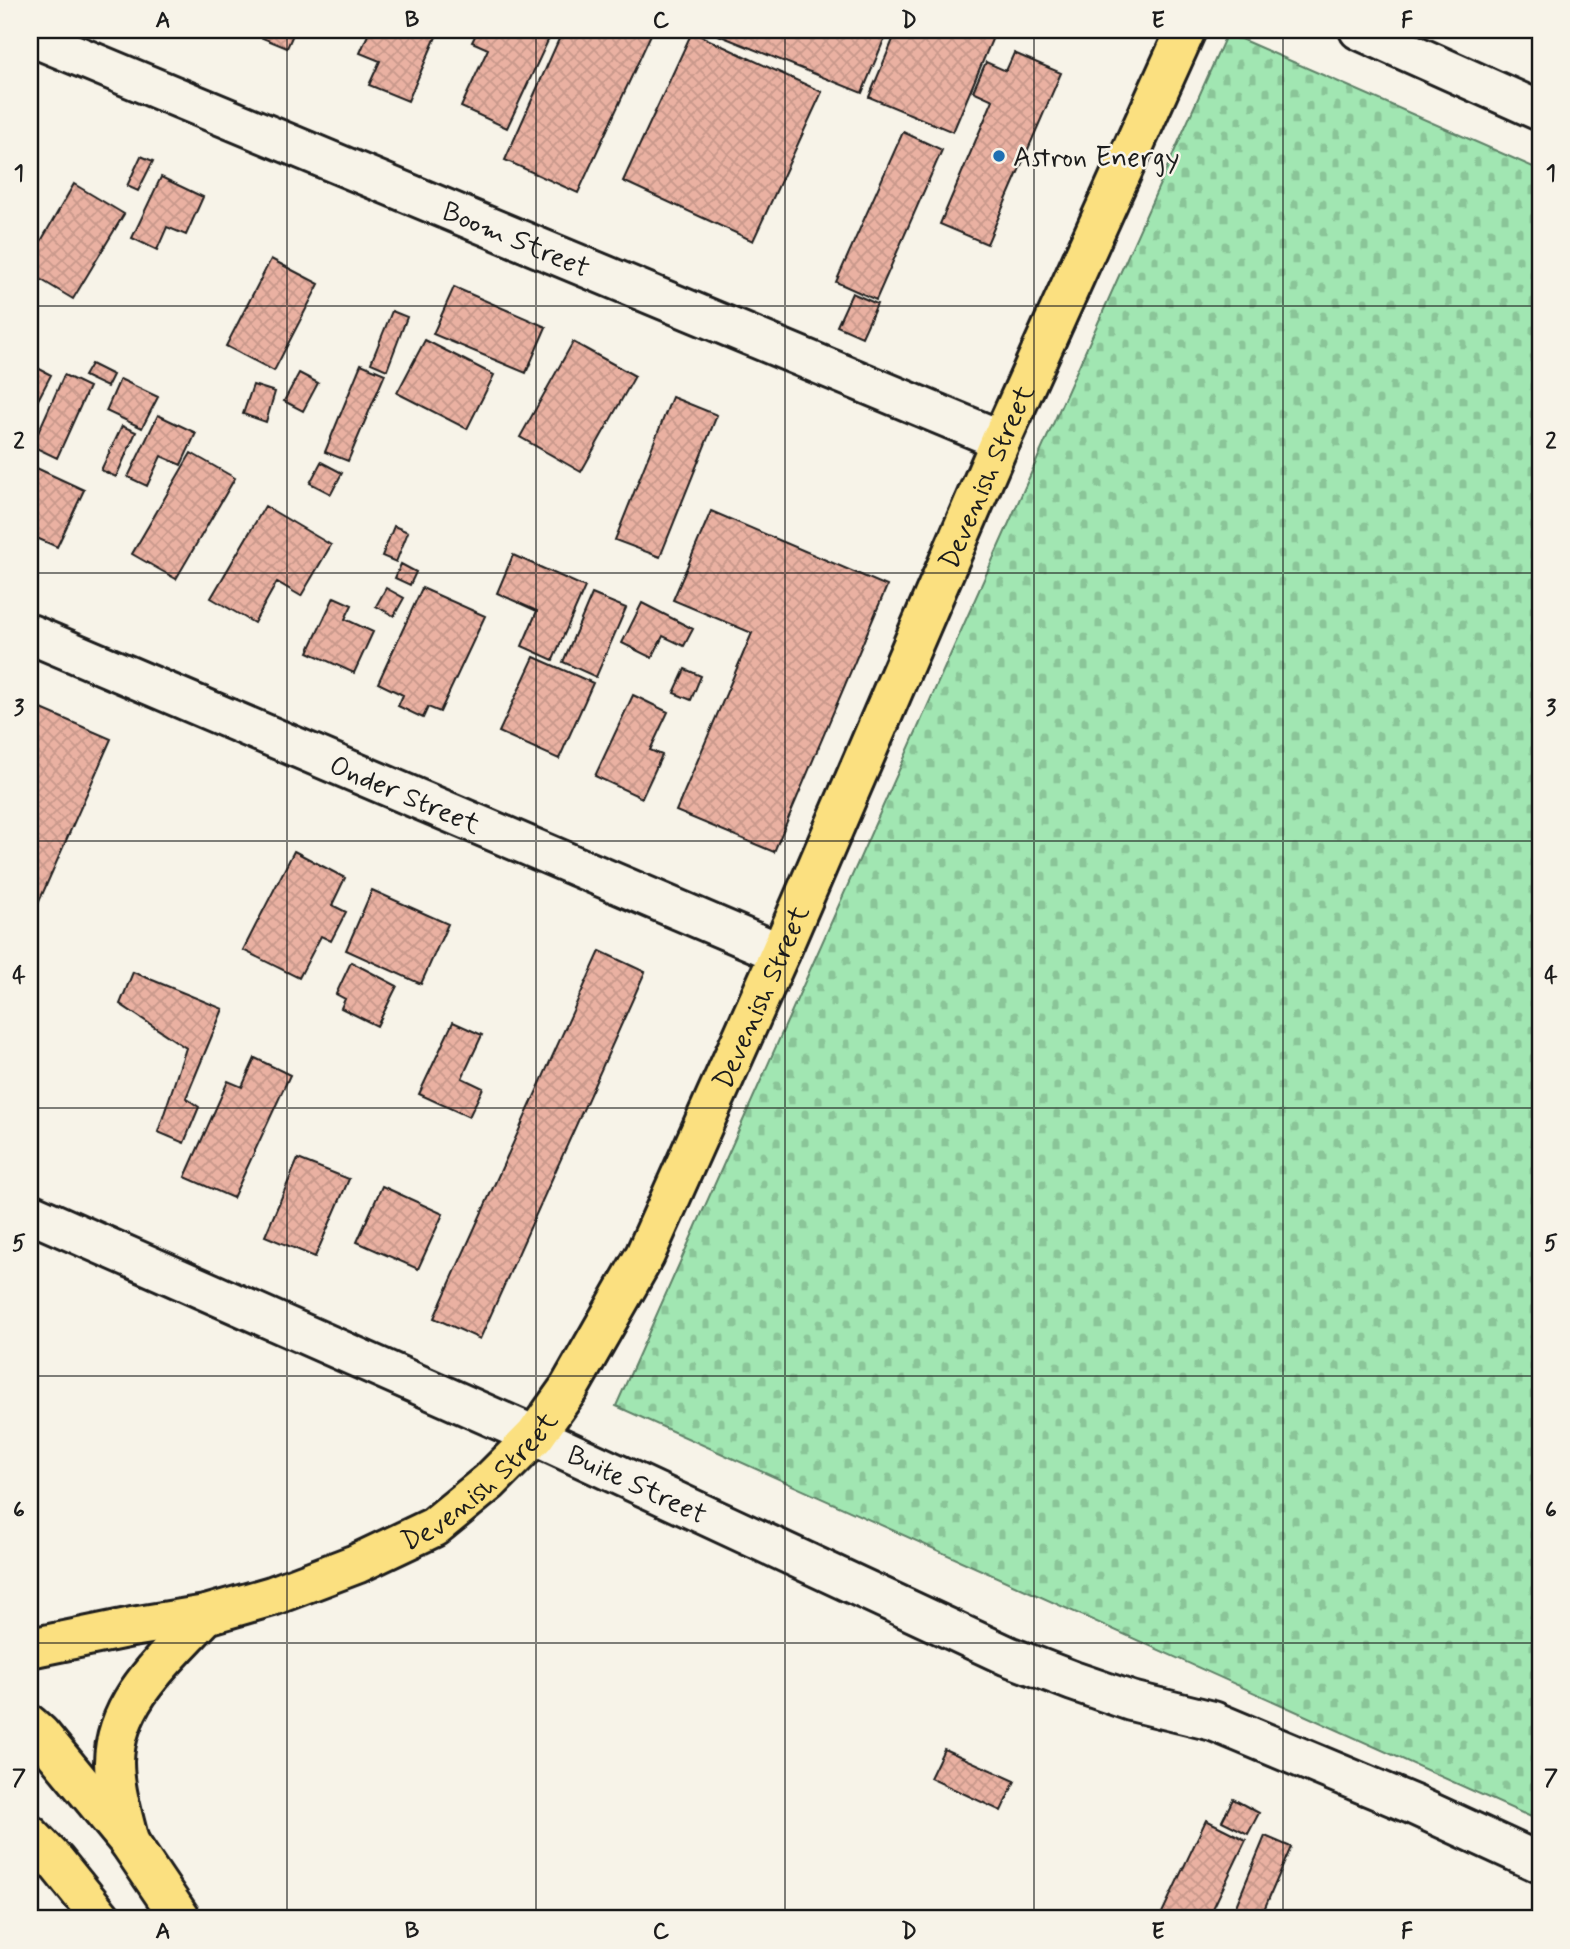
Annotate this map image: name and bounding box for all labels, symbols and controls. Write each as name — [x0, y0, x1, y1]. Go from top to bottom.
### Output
text: A — [155, 6, 171, 36]
text: B — [405, 6, 420, 36]
text: C — [653, 6, 670, 36]
text: D — [901, 6, 917, 36]
text: E — [1151, 6, 1165, 36]
text: F — [1401, 6, 1413, 36]
place label: Astron Energy — [1013, 140, 1180, 177]
marker: Astron Energy — [991, 148, 1007, 164]
text: 1 — [14, 159, 24, 189]
text: 1 — [1546, 159, 1556, 189]
street label: Boom Street — [436, 194, 595, 288]
street label: Devenish Street — [932, 379, 1045, 575]
text: 2 — [13, 427, 25, 457]
text: 2 — [1545, 427, 1557, 457]
text: 3 — [14, 694, 25, 724]
text: 3 — [1546, 694, 1557, 724]
street label: Onder Street — [323, 748, 486, 845]
street label: Devenish Street — [706, 899, 820, 1096]
text: 4 — [12, 961, 26, 991]
text: 4 — [1544, 961, 1558, 991]
text: 5 — [12, 1229, 26, 1259]
text: 5 — [1544, 1229, 1558, 1259]
street label: Devenish Street — [396, 1405, 568, 1561]
street label: Buite Street — [561, 1437, 712, 1534]
text: 6 — [13, 1496, 25, 1526]
text: 6 — [1545, 1496, 1557, 1526]
text: 7 — [12, 1764, 26, 1794]
text: 7 — [1544, 1764, 1558, 1794]
text: A — [155, 1917, 171, 1947]
text: B — [405, 1917, 420, 1947]
text: C — [653, 1917, 670, 1947]
text: D — [901, 1917, 917, 1947]
text: E — [1151, 1917, 1165, 1947]
text: F — [1401, 1917, 1413, 1947]

